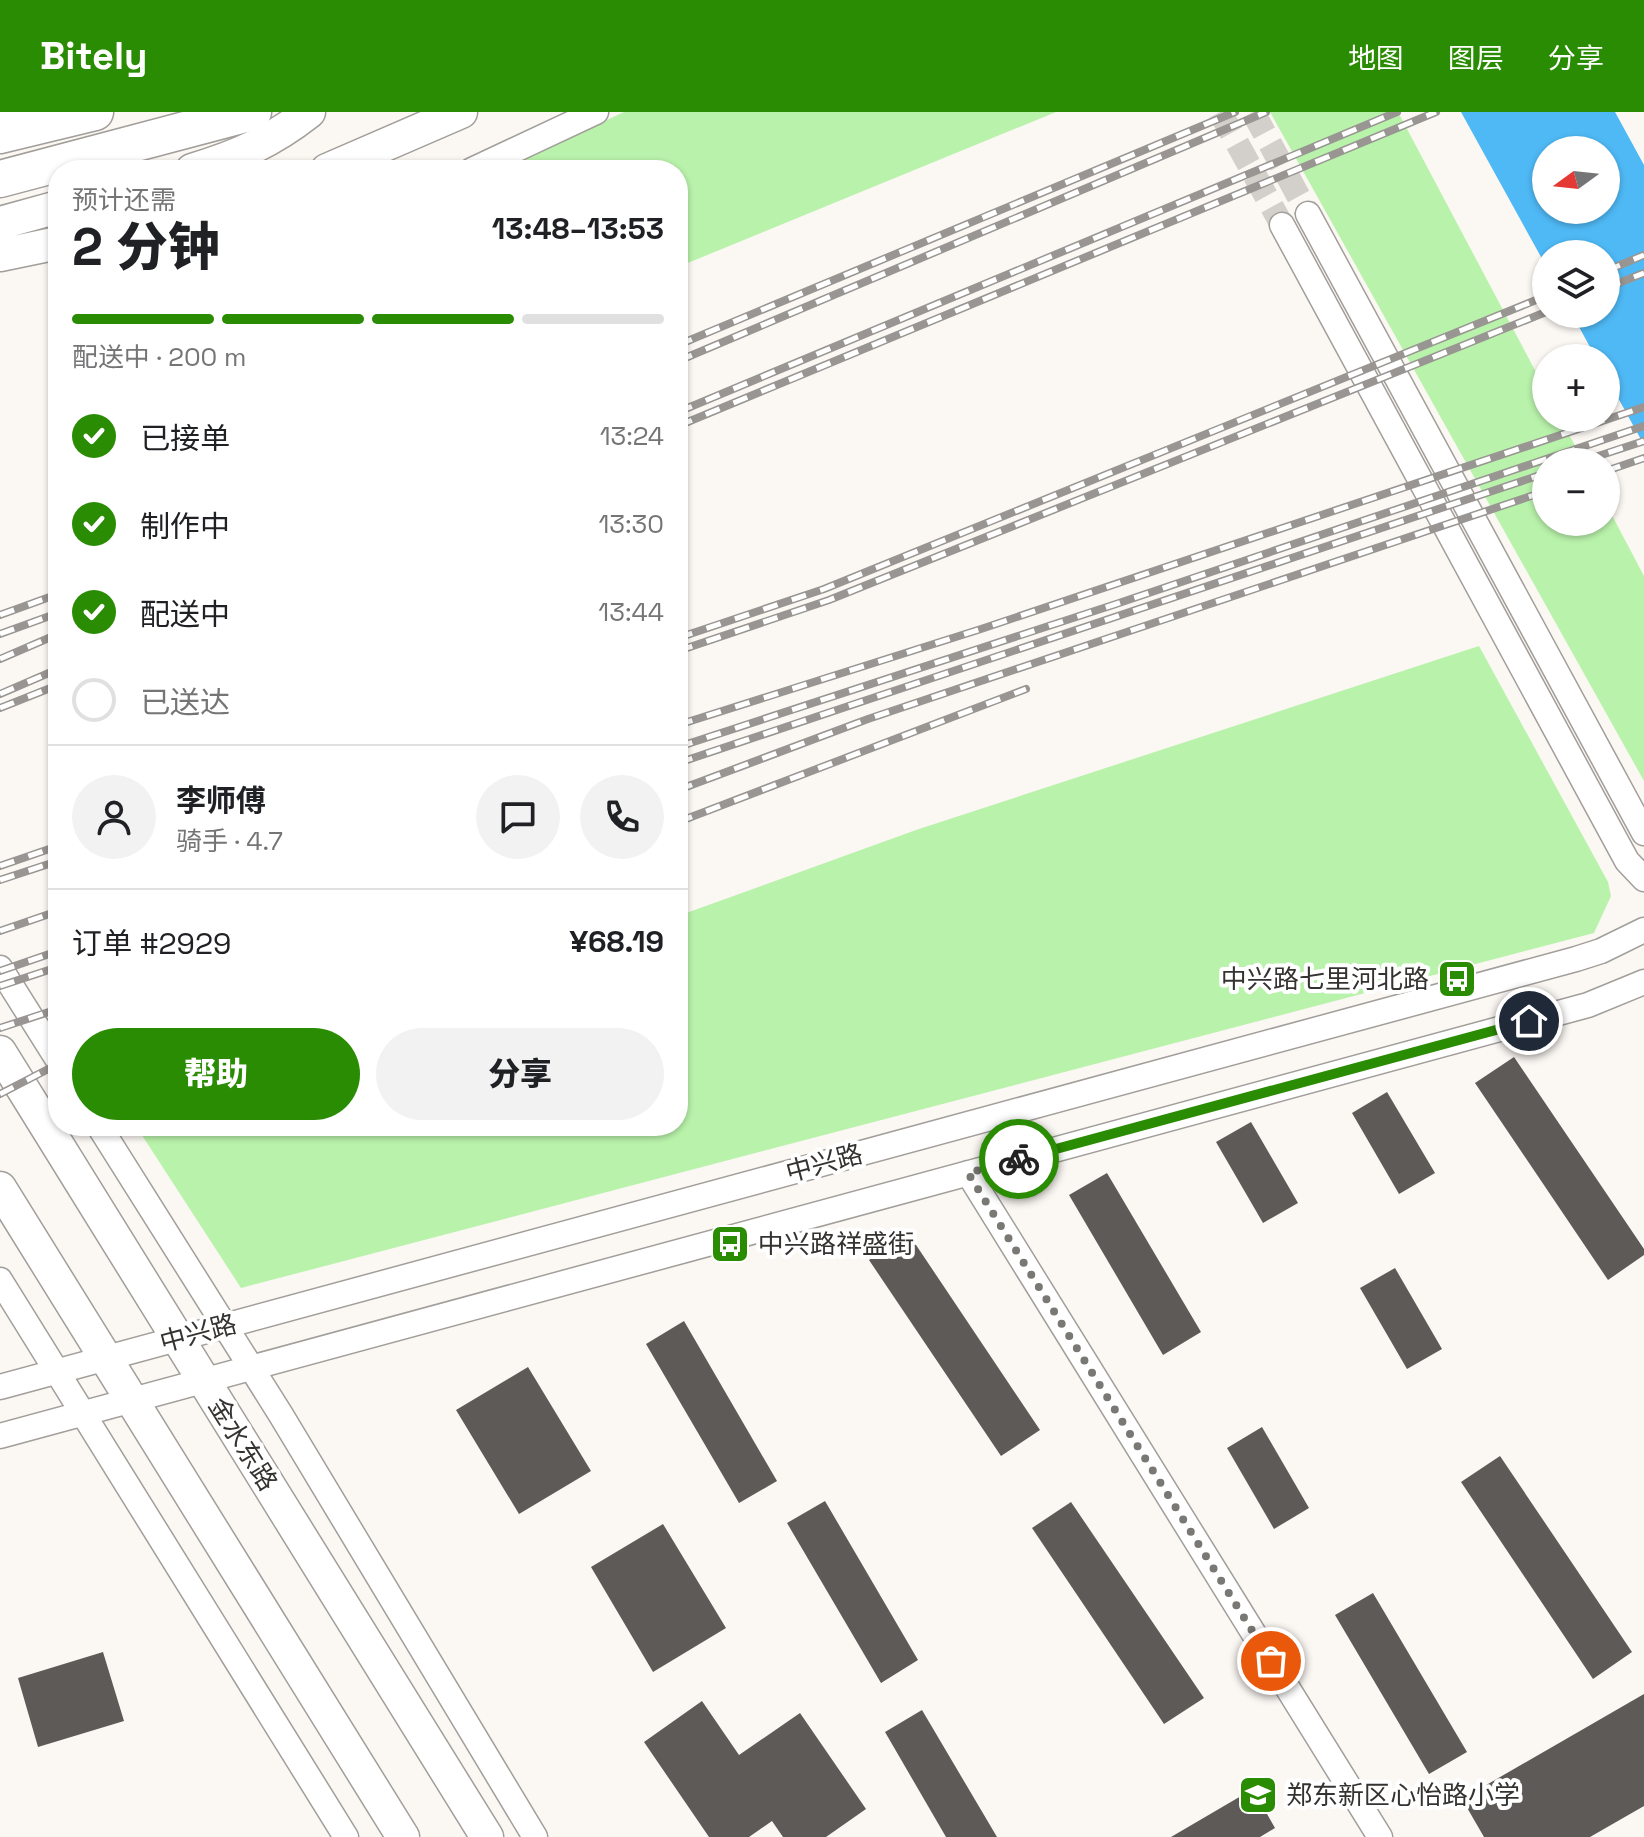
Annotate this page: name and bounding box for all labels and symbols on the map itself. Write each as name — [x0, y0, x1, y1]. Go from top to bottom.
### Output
north arrow — [1532, 136, 1620, 224]
bus stop icon: 中兴路七里河北路 — [1436, 958, 1478, 1000]
place label: 中兴路七里河北路 — [1221, 962, 1429, 996]
pin — [1495, 987, 1563, 1055]
courier — [979, 1119, 1059, 1199]
street label: 中兴路 — [782, 1136, 866, 1190]
bus stop icon: 中兴路祥盛街 — [709, 1223, 751, 1265]
place label: 中兴路祥盛街 — [758, 1227, 914, 1261]
street label: 中兴路 — [156, 1306, 240, 1360]
street label: 金水东路 — [201, 1391, 285, 1497]
pin — [1237, 1627, 1305, 1695]
school or university icon: 郑东新区心怡路小学 — [1237, 1774, 1279, 1816]
place label: 郑东新区心怡路小学 — [1286, 1778, 1520, 1812]

